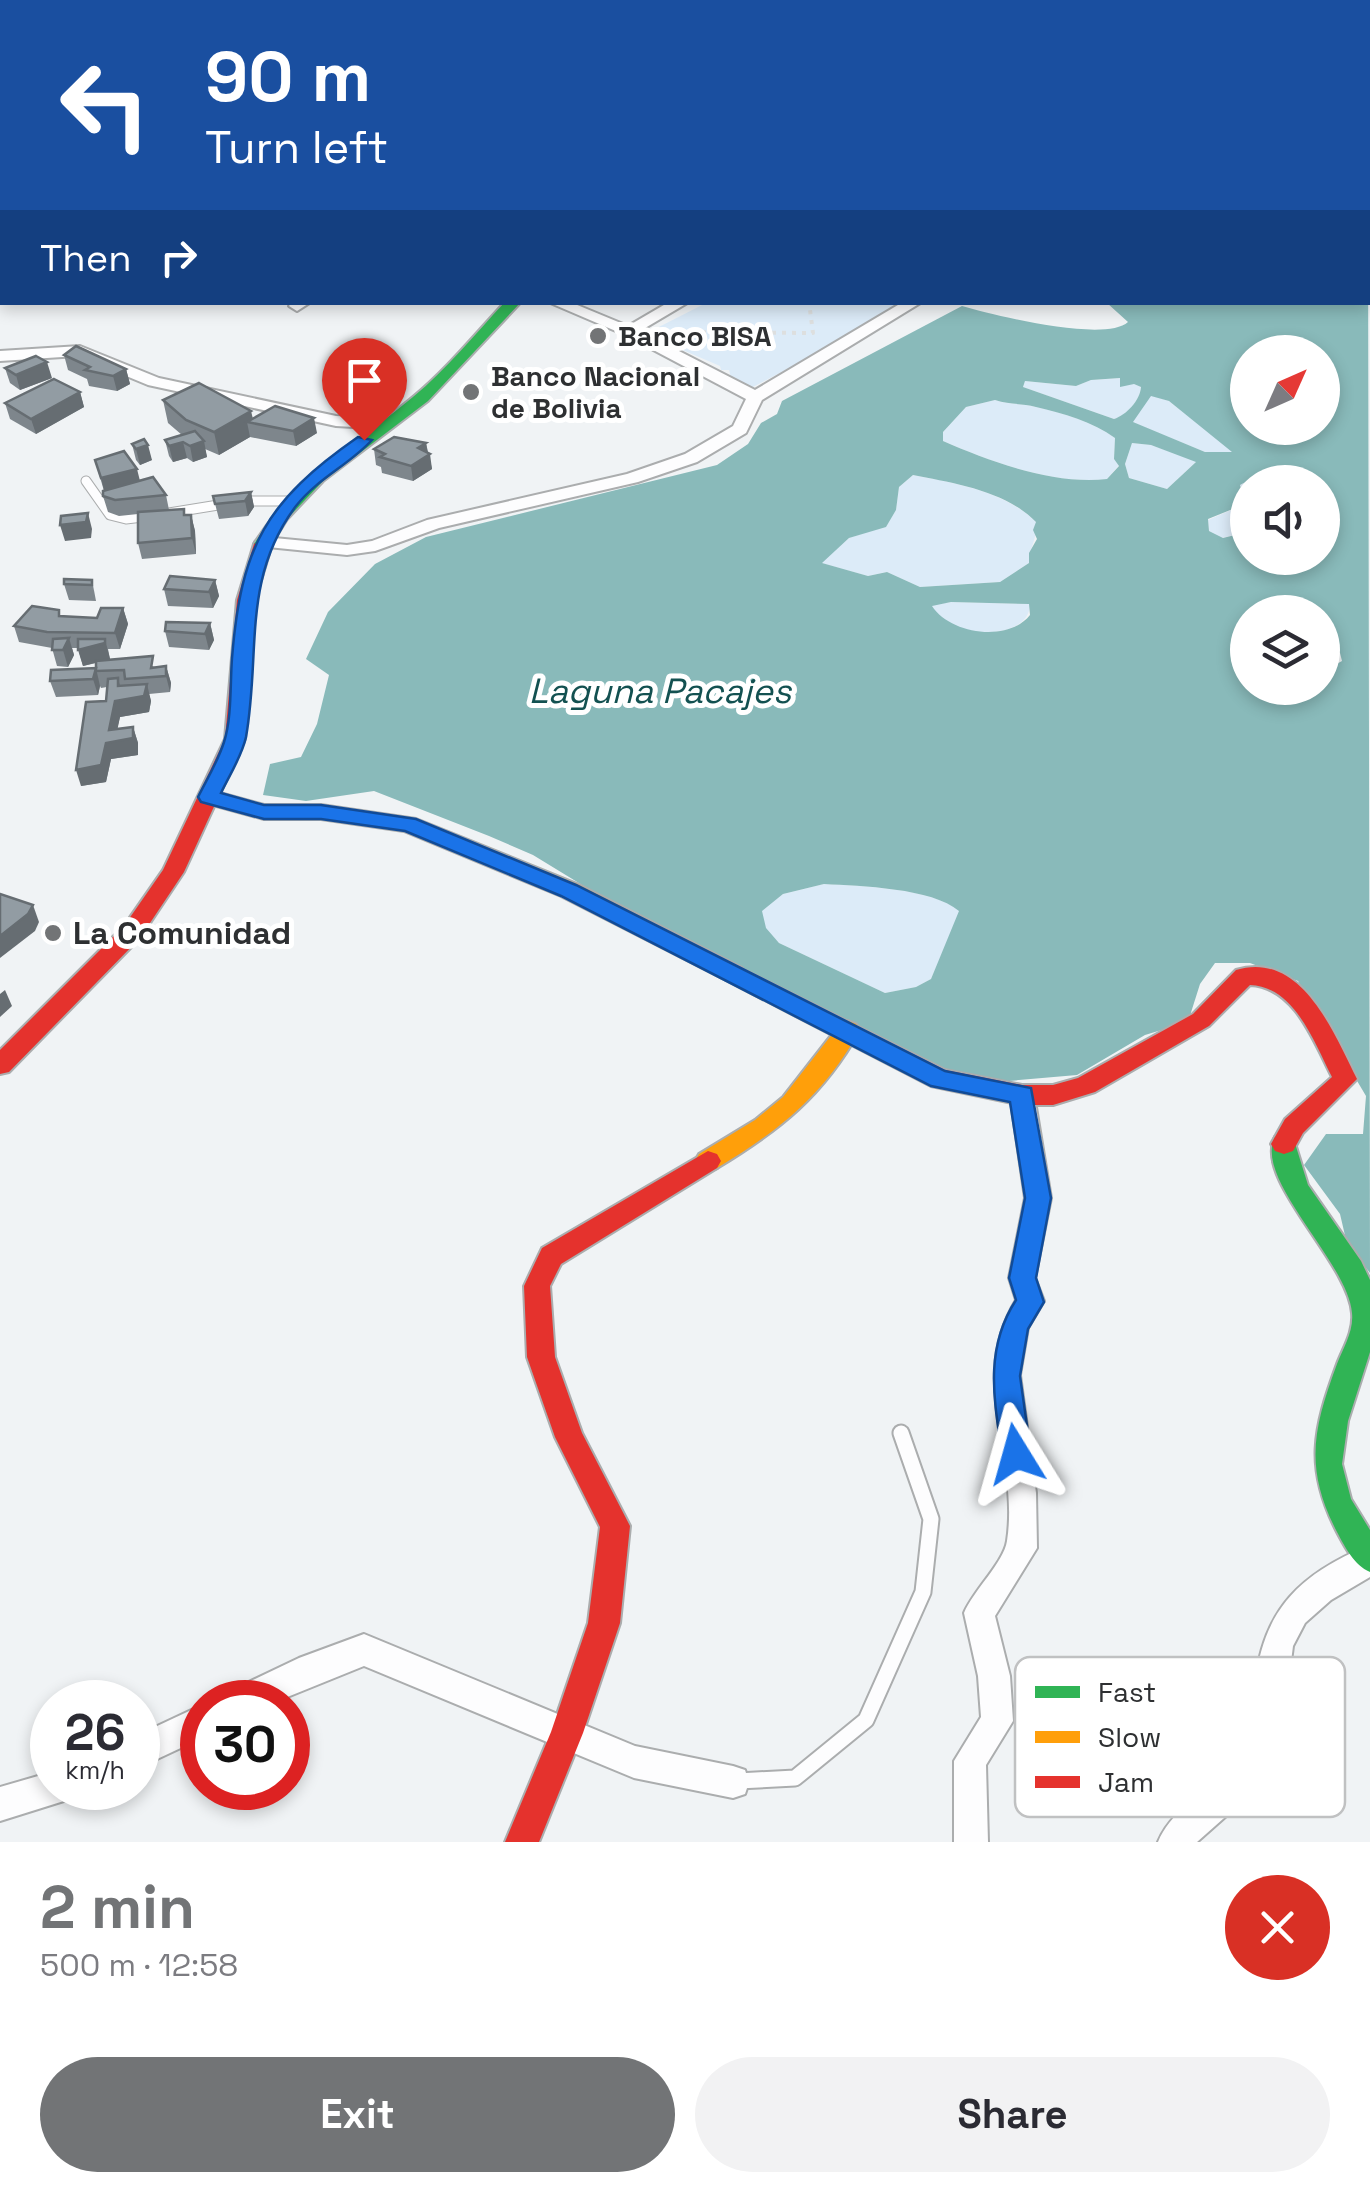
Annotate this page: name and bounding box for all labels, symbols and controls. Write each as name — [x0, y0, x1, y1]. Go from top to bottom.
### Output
text: 90 m — [205, 32, 371, 121]
icon: left — [40, 40, 170, 170]
text: Turn left — [205, 119, 388, 176]
icon: right — [151, 230, 206, 285]
text: Then — [40, 234, 131, 282]
place label: Banco BISA — [618, 318, 772, 354]
marker: Banco BISA — [587, 325, 609, 347]
north arrow — [1230, 335, 1340, 445]
map controls — [1230, 335, 1340, 705]
pin — [322, 338, 407, 441]
icon: arrive — [337, 353, 392, 408]
place label: Banco Nacional de Bolivia — [491, 358, 700, 426]
marker: Banco Nacional de Bolivia — [460, 381, 482, 403]
button: sound — [1230, 465, 1340, 575]
button: layers — [1230, 595, 1340, 705]
water label: Laguna Pacajes — [529, 669, 793, 713]
place label: La Comunidad — [73, 913, 291, 953]
marker: La Comunidad — [42, 922, 64, 944]
position arrow — [964, 1402, 1068, 1506]
legend — [1015, 1657, 1345, 1817]
text: Fast — [1098, 1674, 1156, 1710]
speed limit sign: 30 — [180, 1680, 310, 1810]
text: 26 — [65, 1701, 125, 1765]
text: Slow — [1098, 1719, 1161, 1755]
text: km/h — [65, 1754, 125, 1786]
text: Jam — [1098, 1764, 1154, 1800]
text: 2 min — [40, 1869, 195, 1946]
button: close — [1225, 1875, 1330, 1980]
text: 500 m · 12:58 — [40, 1945, 238, 1985]
button: Exit — [40, 2057, 675, 2172]
button: Share — [695, 2057, 1330, 2172]

